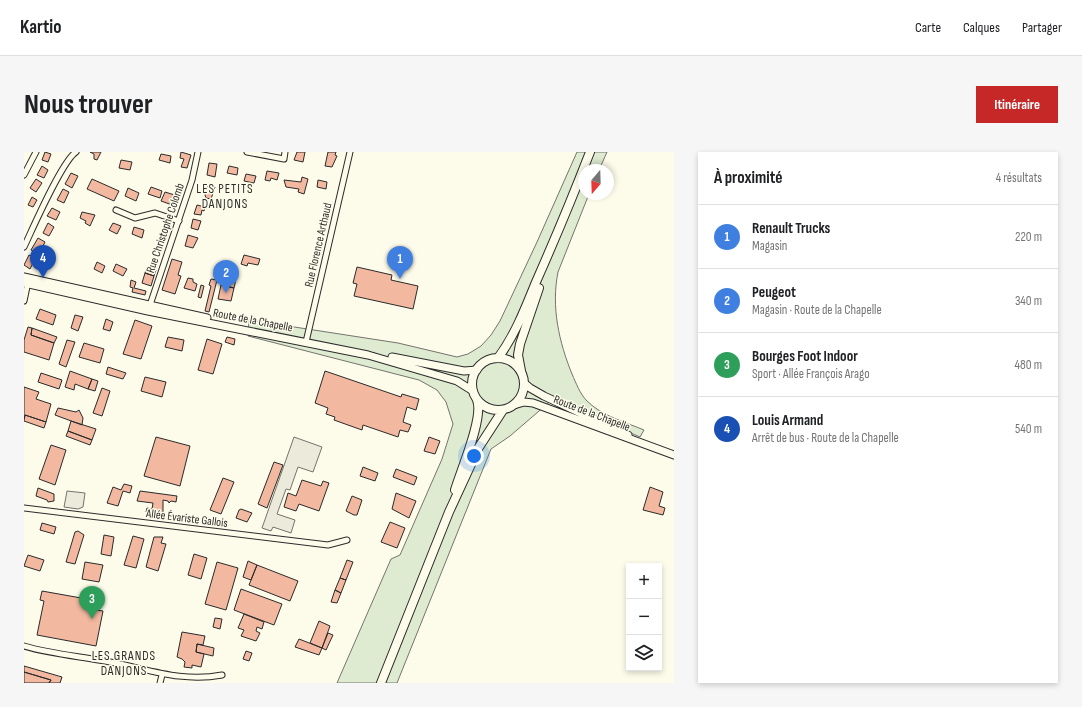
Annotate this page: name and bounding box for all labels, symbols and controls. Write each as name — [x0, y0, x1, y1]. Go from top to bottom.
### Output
text: Kartio — [20, 16, 62, 39]
text: Carte — [915, 19, 941, 36]
text: Calques — [963, 19, 1000, 36]
text: Partager — [1022, 19, 1062, 36]
button: Itinéraire — [976, 86, 1058, 123]
text: Nous trouver — [24, 88, 153, 121]
north arrow — [578, 164, 614, 200]
text: À proximité — [714, 168, 782, 188]
text: 4 résultats — [996, 170, 1042, 186]
street label: Rue Christophe Colomb — [143, 181, 188, 275]
district label: LES PETITS DANJONS — [196, 181, 254, 212]
street label: Rue Florence Arthaud — [301, 201, 335, 289]
text: Renault Trucks — [752, 219, 830, 238]
text: 1 — [724, 229, 730, 245]
text: 220 m — [1015, 229, 1042, 245]
text: Magasin — [752, 238, 787, 254]
pin: 4 — [30, 245, 56, 278]
pin: 1 — [387, 246, 413, 279]
pin: 2 — [213, 260, 239, 293]
text: Peugeot — [752, 283, 796, 302]
text: 2 — [724, 293, 730, 309]
text: 340 m — [1015, 293, 1042, 309]
text: Magasin · Route de la Chapelle — [752, 302, 882, 318]
street label: Route de la Chapelle — [212, 305, 294, 336]
text: Bourges Foot Indoor — [752, 347, 858, 366]
text: 3 — [724, 357, 730, 373]
text: 480 m — [1015, 357, 1042, 373]
text: Sport · Allée François Arago — [752, 366, 870, 382]
street label: Route de la Chapelle — [551, 392, 632, 435]
text: Louis Armand — [752, 411, 823, 430]
text: 4 — [724, 421, 730, 437]
text: 540 m — [1015, 421, 1042, 437]
text: Arrêt de bus · Route de la Chapelle — [752, 430, 899, 446]
your location — [464, 446, 484, 466]
street label: Allée Évariste Gallois — [144, 506, 229, 531]
map controls — [626, 563, 662, 671]
button: + — [626, 563, 662, 599]
pin: 3 — [79, 586, 105, 619]
button: − — [626, 599, 662, 635]
button: layers — [626, 635, 662, 671]
district label: LES GRANDS DANJONS — [92, 648, 156, 679]

